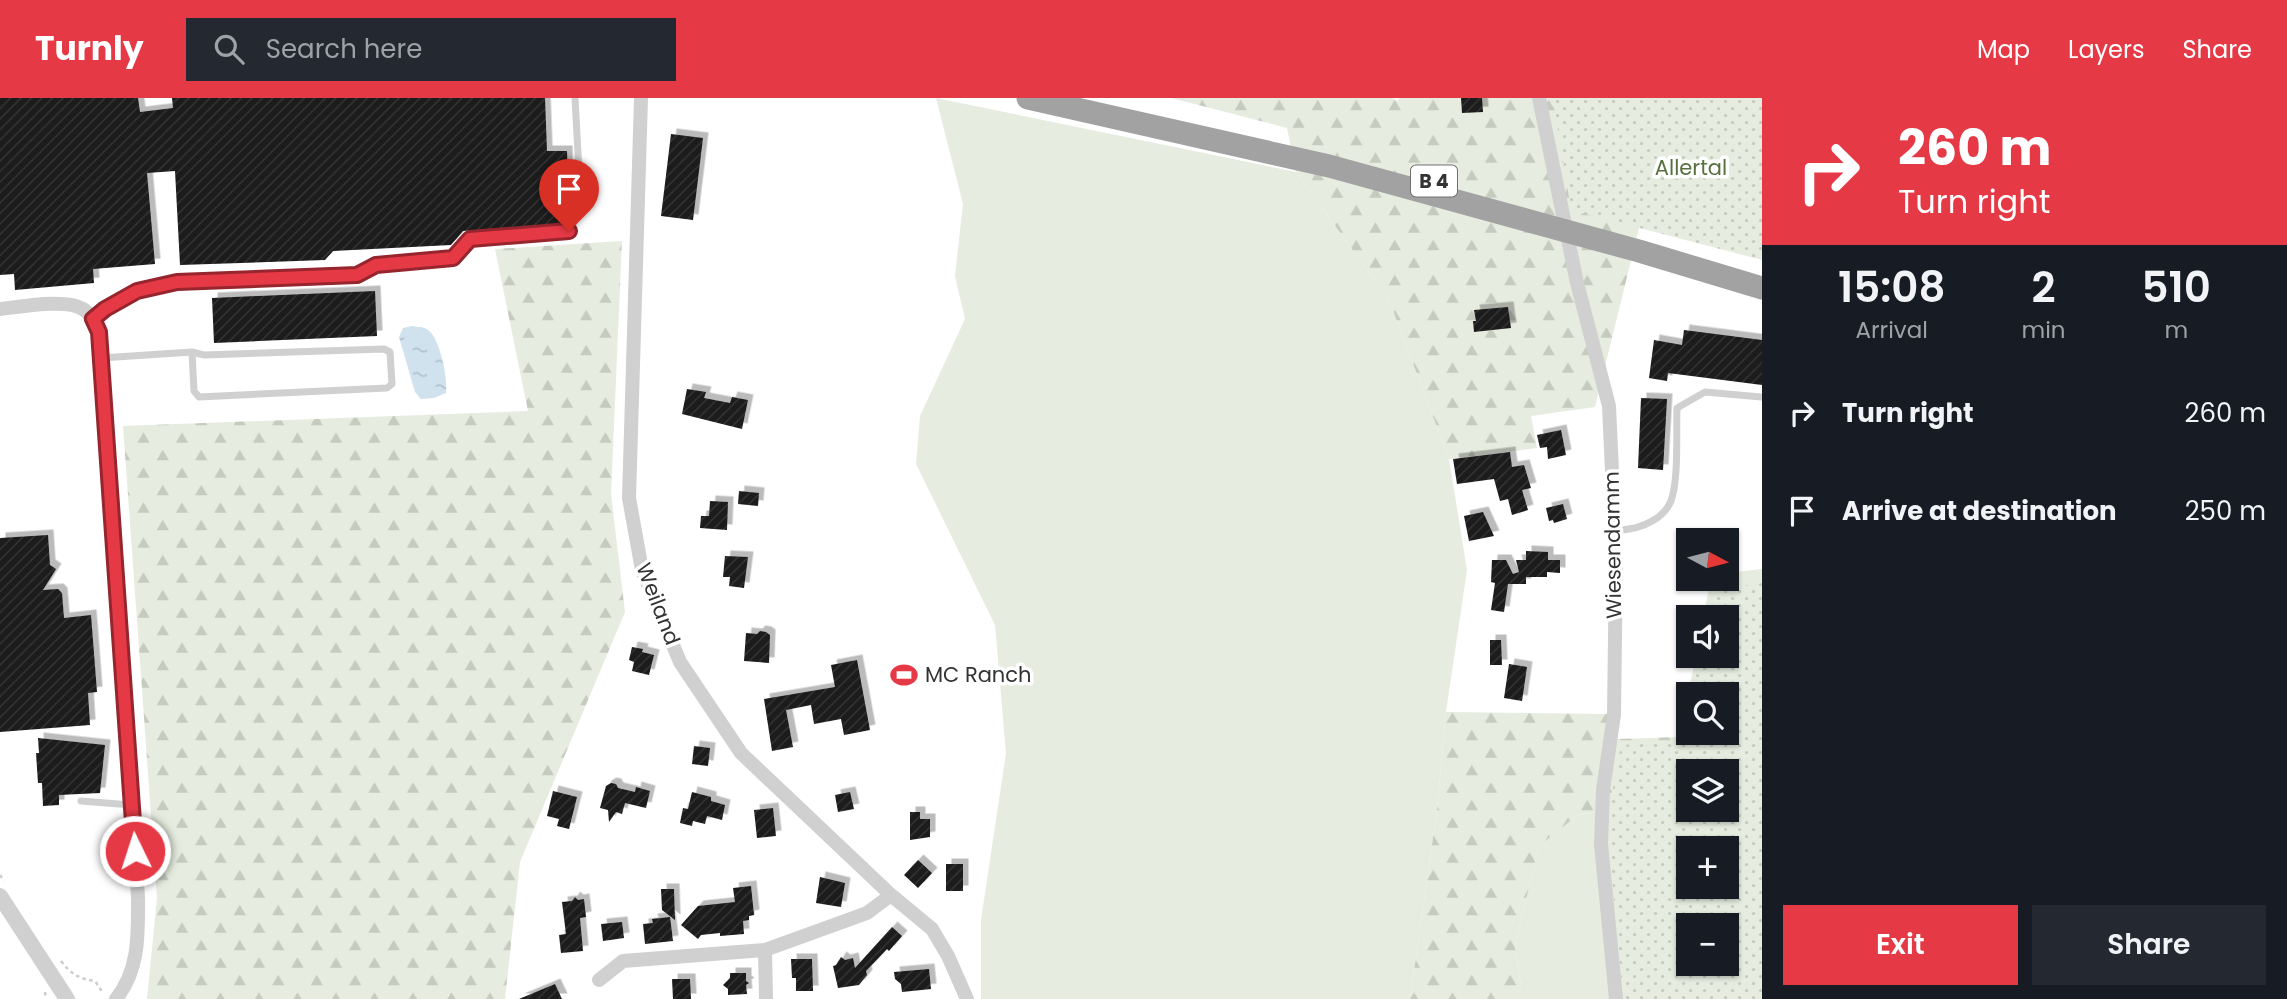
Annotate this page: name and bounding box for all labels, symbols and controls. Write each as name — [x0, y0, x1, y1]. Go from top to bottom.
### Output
search box — [186, 18, 676, 81]
text: Turnly — [35, 25, 144, 72]
icon: search — [210, 30, 248, 68]
text: Search here — [266, 31, 422, 67]
text: Map — [1977, 33, 2030, 66]
text: Layers — [2068, 33, 2144, 66]
text: Share — [2182, 33, 2252, 66]
text: 260 m — [1898, 114, 2051, 182]
icon: right — [1783, 126, 1874, 217]
park label: Allertal — [1655, 153, 1727, 182]
pin — [539, 159, 599, 231]
road number: B 4 — [1411, 166, 1457, 197]
icon: arrive — [550, 170, 588, 208]
text: Turn right — [1898, 179, 2050, 224]
text: 15:08 — [1838, 258, 1945, 317]
text: 2 — [2031, 258, 2056, 317]
text: 510 — [2142, 258, 2211, 317]
text: Arrival — [1856, 314, 1928, 346]
text: min — [2021, 314, 2066, 346]
text: m — [2164, 314, 2188, 346]
icon: right — [1783, 394, 1821, 432]
text: Turn right — [1842, 395, 1974, 431]
text: 260 m — [2184, 395, 2266, 431]
street label: Wiesendamm — [1597, 471, 1628, 619]
icon: arrive — [1783, 492, 1821, 530]
text: Arrive at destination — [1842, 493, 2117, 529]
text: 250 m — [2185, 493, 2266, 529]
north arrow — [1676, 528, 1740, 592]
map controls — [1676, 528, 1739, 976]
street label: Weiland — [630, 559, 687, 649]
button: sound — [1676, 605, 1739, 668]
sports icon: MC Ranch — [889, 660, 919, 690]
place label: MC Ranch — [925, 660, 1032, 689]
button: search — [1676, 682, 1739, 745]
button: layers — [1676, 759, 1739, 822]
position arrow — [98, 814, 172, 888]
button: + — [1676, 836, 1739, 899]
button: Exit — [1783, 905, 2018, 985]
button: Share — [2032, 905, 2266, 985]
button: − — [1676, 913, 1739, 976]

